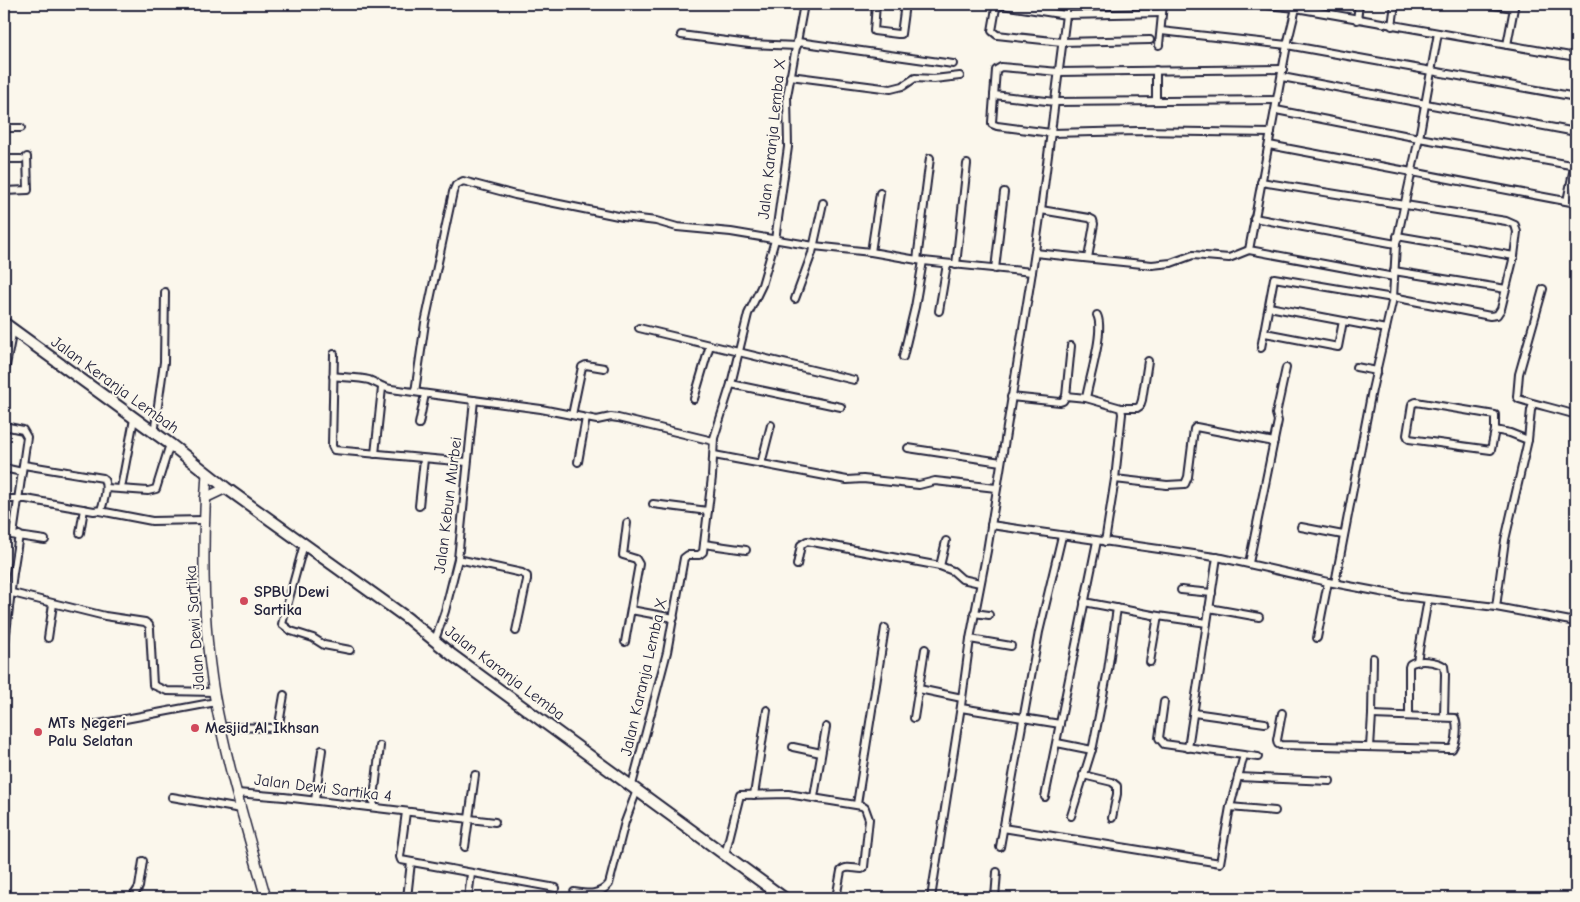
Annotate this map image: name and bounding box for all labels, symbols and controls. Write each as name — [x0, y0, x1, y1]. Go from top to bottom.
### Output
street label: Jalan Karanja Lemba X — [755, 58, 789, 220]
street label: Jalan Keranja Lembah — [48, 333, 182, 437]
street label: Jalan Kebun Murbei — [431, 436, 465, 574]
street label: Jalan Dewi Sartika — [182, 565, 208, 691]
place label: SPBU Dewi Sartika — [254, 583, 329, 619]
marker: SPBU Dewi Sartika — [238, 595, 250, 607]
street label: Jalan Karanja Lemba X — [617, 596, 671, 758]
street label: Jalan Karanja Lemba — [442, 622, 568, 724]
place label: MTs Negeri Palu Selatan — [48, 714, 133, 750]
place label: Mesjid Al Ikhsan — [205, 719, 319, 737]
marker: Mesjid Al Ikhsan — [189, 722, 201, 734]
marker: MTs Negeri Palu Selatan — [32, 726, 44, 738]
street label: Jalan Dewi Sartika 4 — [253, 771, 393, 805]

